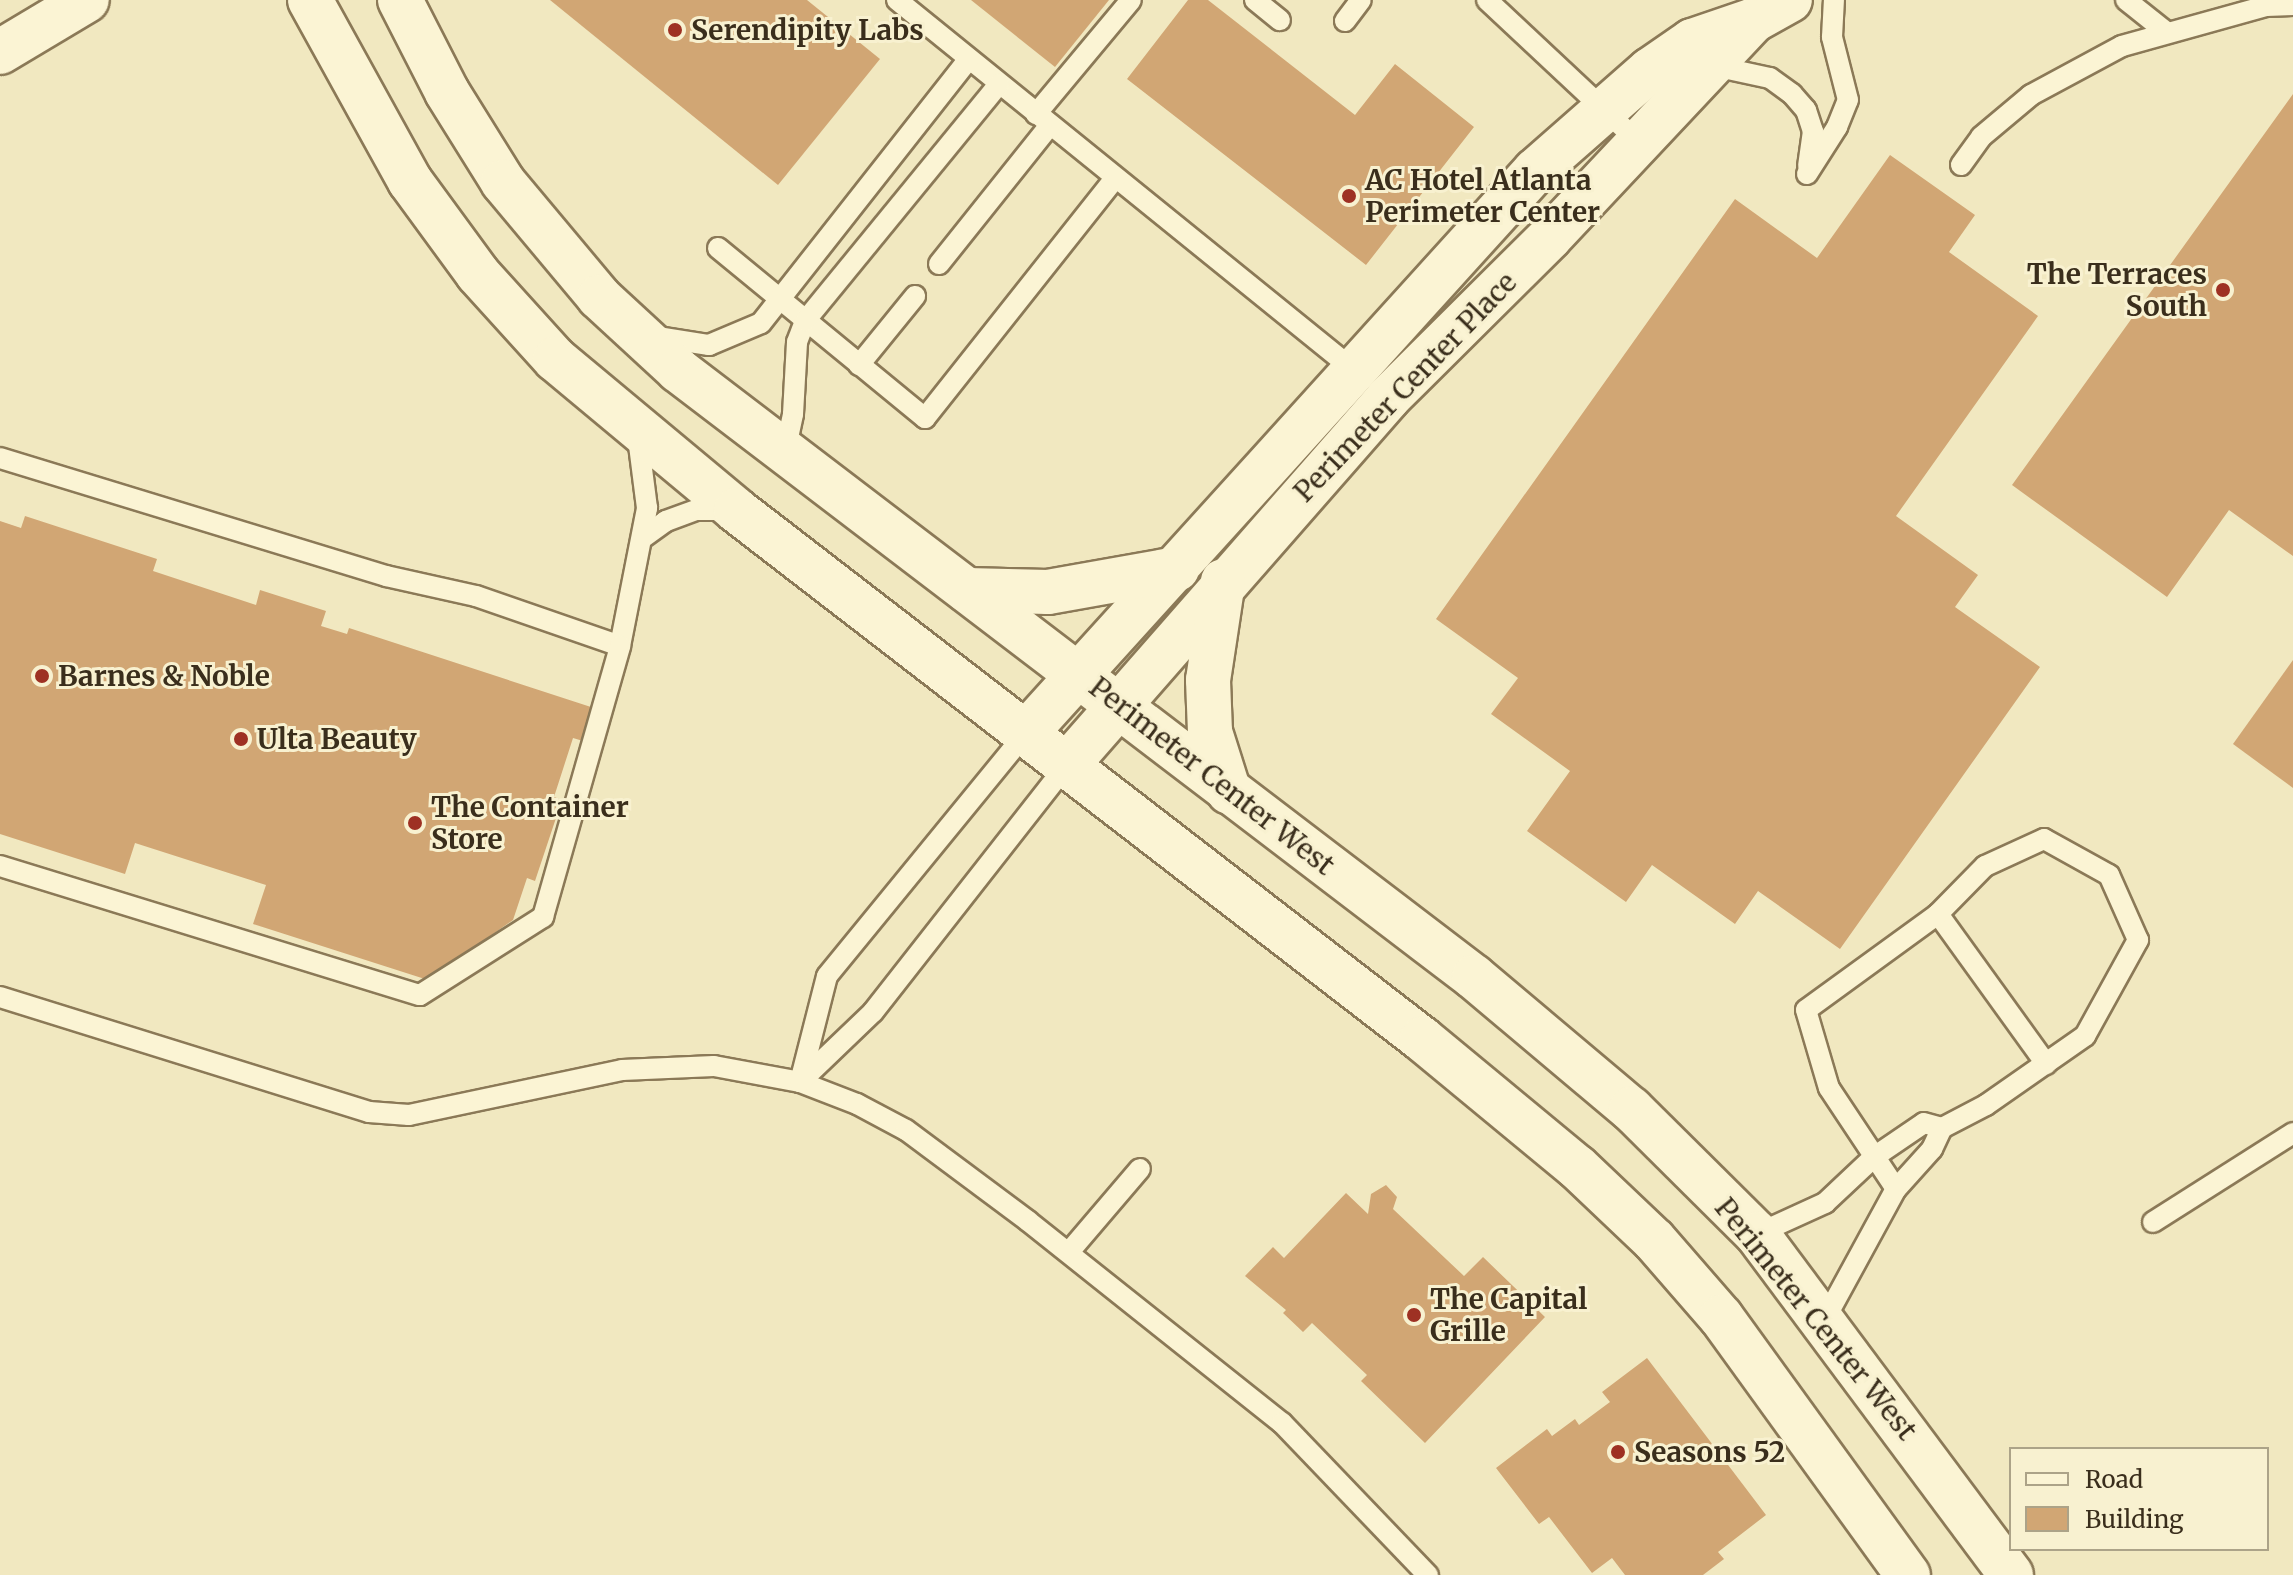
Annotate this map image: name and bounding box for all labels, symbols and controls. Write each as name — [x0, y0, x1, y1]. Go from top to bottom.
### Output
place label: Serendipity Labs — [691, 13, 924, 47]
marker: Serendipity Labs — [666, 21, 684, 39]
place label: AC Hotel Atlanta Perimeter Center — [1365, 163, 1600, 229]
marker: AC Hotel Atlanta Perimeter Center — [1340, 187, 1358, 205]
place label: The Terraces South — [2027, 257, 2207, 323]
street label: Perimeter Center Place — [1287, 266, 1523, 508]
marker: The Terraces South — [2214, 281, 2232, 299]
place label: Barnes & Noble — [58, 659, 270, 693]
marker: Barnes & Noble — [33, 667, 51, 685]
street label: Perimeter Center West — [1083, 670, 1341, 882]
place label: Ulta Beauty — [257, 722, 416, 756]
marker: Ulta Beauty — [232, 730, 250, 748]
place label: The Container Store — [431, 790, 629, 856]
marker: The Container Store — [406, 814, 424, 832]
street label: Perimeter Center West — [1708, 1191, 1924, 1447]
place label: The Capital Grille — [1430, 1282, 1587, 1348]
marker: The Capital Grille — [1405, 1306, 1423, 1324]
place label: Seasons 52 — [1634, 1435, 1785, 1469]
marker: Seasons 52 — [1609, 1443, 1627, 1461]
legend — [2009, 1447, 2269, 1551]
text: Road — [2085, 1464, 2143, 1495]
text: Building — [2085, 1504, 2184, 1535]

